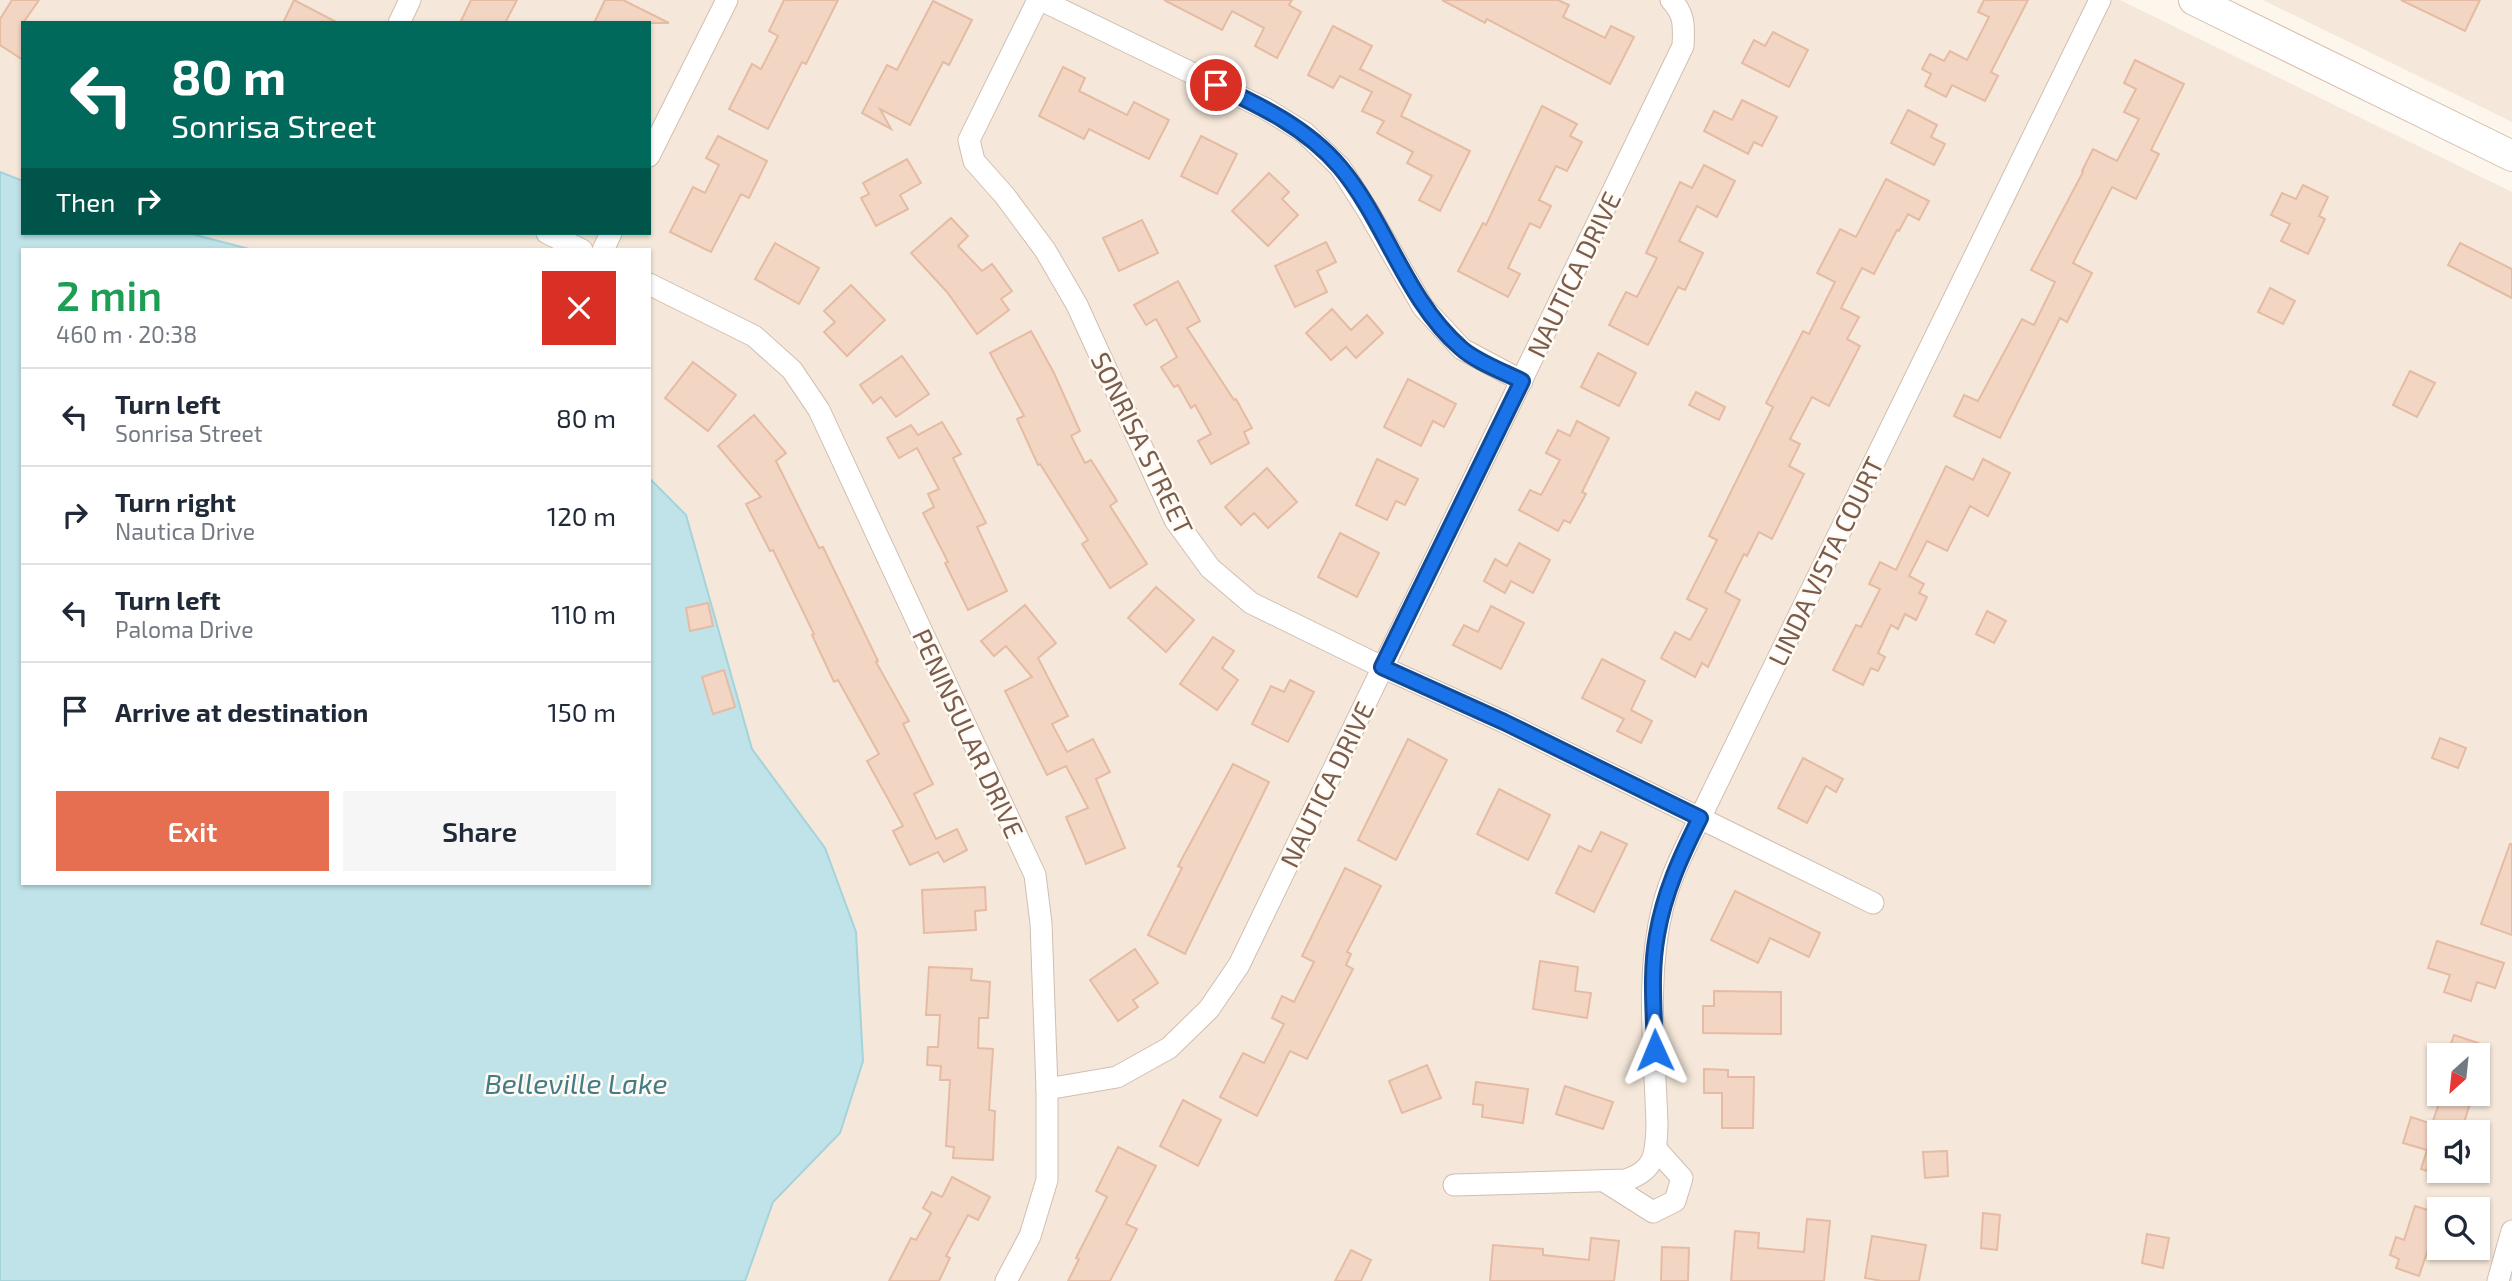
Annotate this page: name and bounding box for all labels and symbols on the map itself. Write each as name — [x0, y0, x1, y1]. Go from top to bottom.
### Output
pin — [1186, 55, 1246, 115]
street label: NAUTICA DRIVE — [1520, 186, 1626, 362]
street label: SONRISA STREET — [1085, 347, 1201, 539]
street label: LINDA VISTA COURT — [1761, 451, 1889, 671]
street label: PENINSULAR DRIVE — [907, 623, 1031, 843]
street label: NAUTICA DRIVE — [1273, 696, 1379, 872]
position arrow — [1618, 1013, 1692, 1087]
north arrow — [2427, 1043, 2490, 1106]
water label: Belleville Lake — [485, 1066, 667, 1100]

